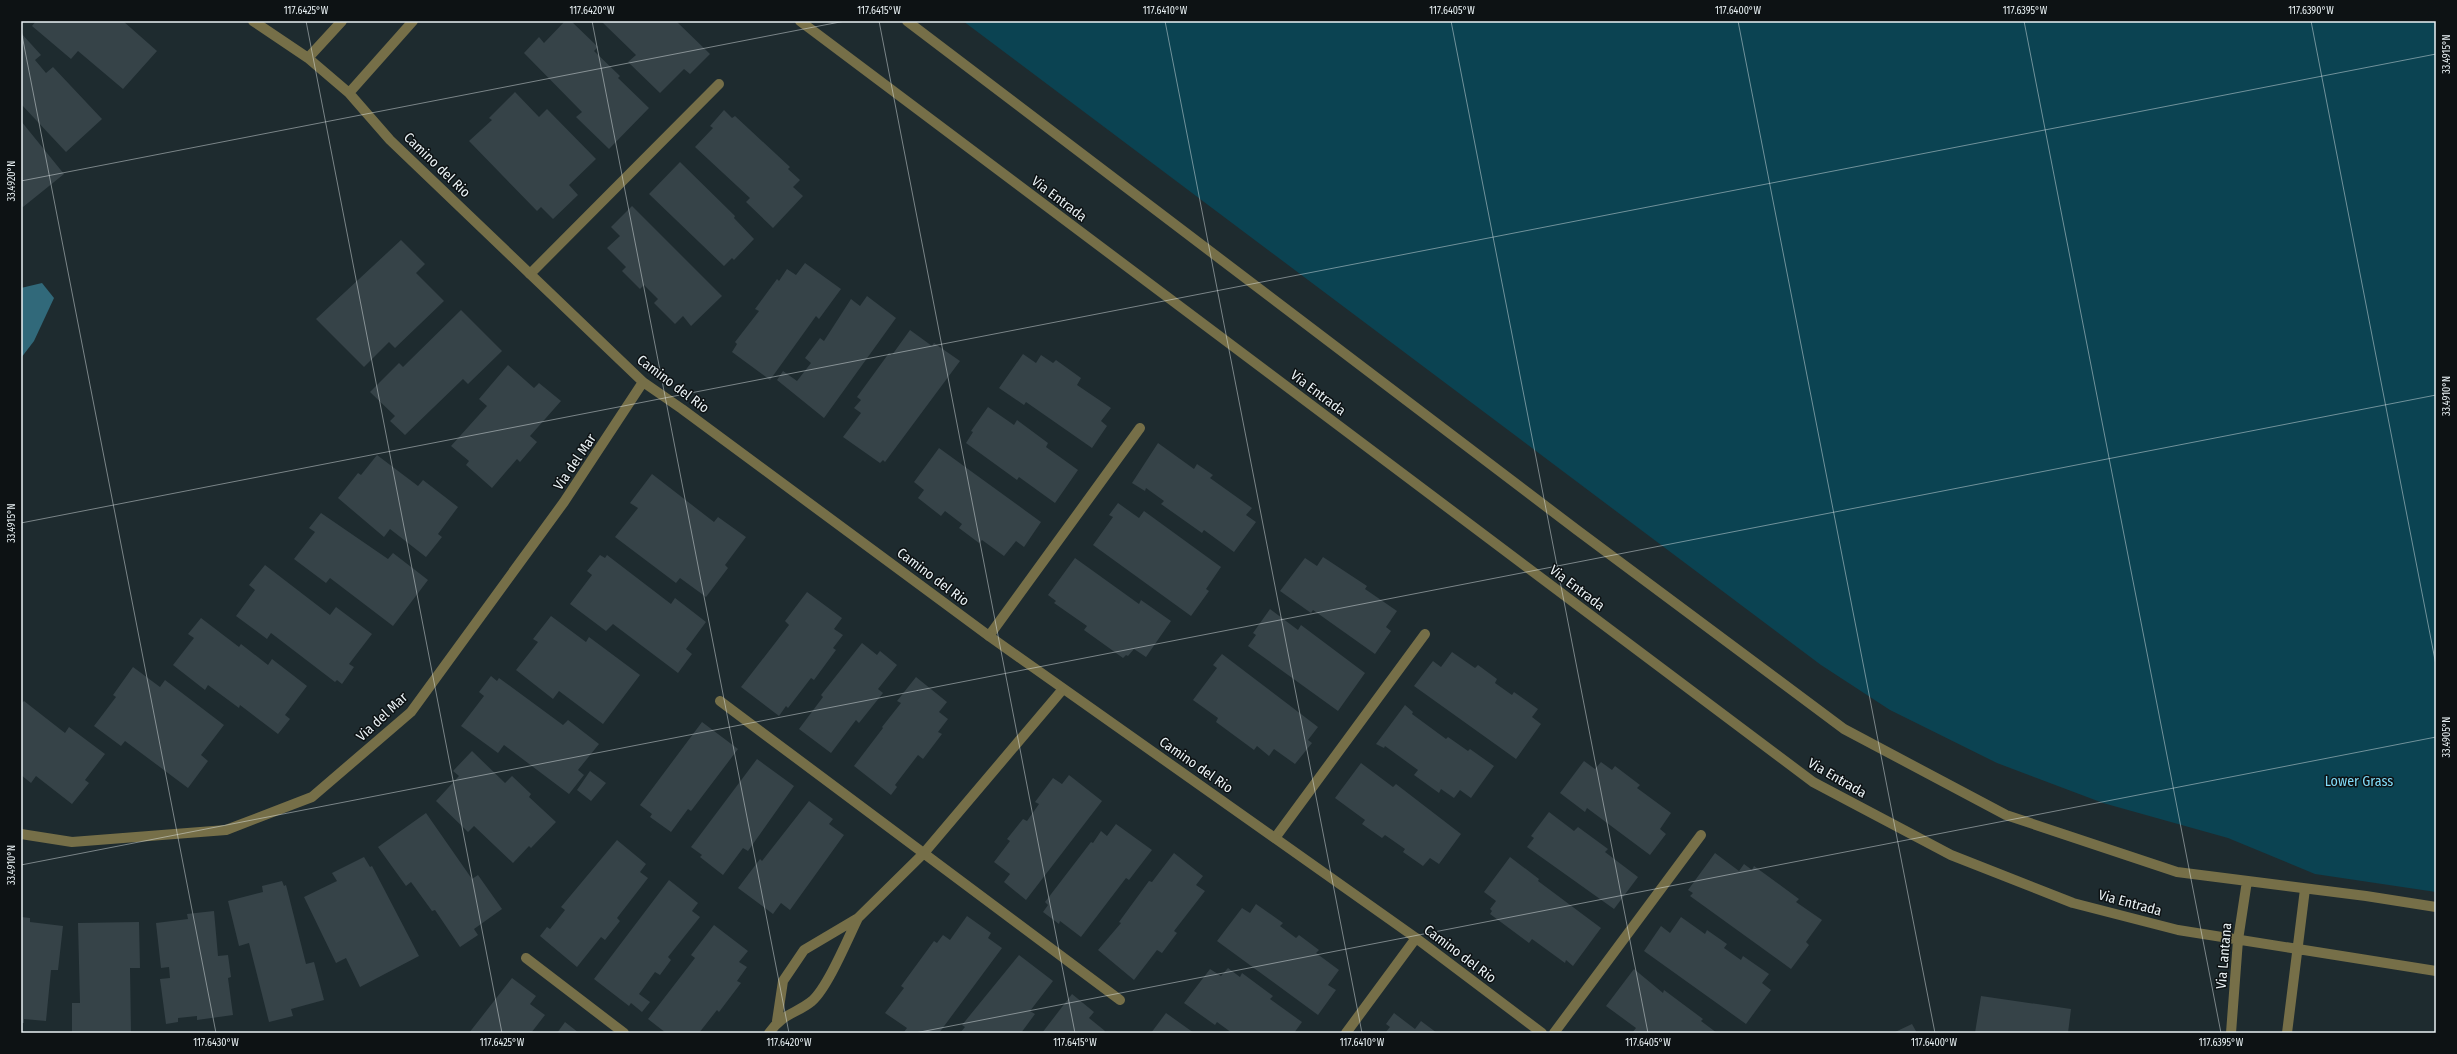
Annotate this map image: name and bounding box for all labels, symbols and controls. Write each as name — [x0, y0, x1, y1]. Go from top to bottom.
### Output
text: 117.6425°W — [284, 5, 329, 17]
text: 117.6420°W — [569, 5, 615, 17]
text: 117.6415°W — [857, 5, 901, 17]
text: 117.6410°W — [1143, 5, 1188, 17]
text: 117.6405°W — [1429, 5, 1475, 17]
text: 117.6400°W — [1715, 5, 1762, 17]
text: 117.6395°W — [2003, 5, 2048, 17]
text: 117.6390°W — [2288, 5, 2334, 17]
text: 33.4915°N — [2441, 34, 2453, 74]
street label: Camino del Rio — [400, 129, 474, 201]
text: 33.4920°N — [6, 161, 18, 201]
street label: Via Entrada — [1028, 173, 1090, 225]
street label: Camino del Rio — [634, 351, 712, 417]
street label: Via Entrada — [1287, 367, 1349, 419]
text: 33.4910°N — [2441, 376, 2453, 416]
street label: Via del Mar — [550, 431, 600, 493]
text: 33.4915°N — [6, 503, 18, 543]
street label: Camino del Rio — [894, 544, 972, 610]
street label: Via Entrada — [1546, 562, 1608, 614]
street label: Via del Mar — [353, 689, 411, 745]
text: 33.4905°N — [2441, 717, 2453, 757]
street label: Camino del Rio — [1156, 733, 1236, 797]
street label: Via Entrada — [1805, 754, 1869, 802]
park label: Lower Grass — [2325, 773, 2393, 790]
text: 33.4910°N — [6, 845, 18, 885]
street label: Via Entrada — [2096, 886, 2164, 920]
street label: Camino del Rio — [1421, 921, 1499, 987]
street label: Via Lantana — [2213, 922, 2235, 990]
text: 117.6430°W — [193, 1037, 239, 1049]
text: 117.6425°W — [480, 1037, 525, 1049]
text: 117.6420°W — [766, 1037, 812, 1049]
text: 117.6415°W — [1053, 1037, 1097, 1049]
text: 117.6410°W — [1340, 1037, 1385, 1049]
text: 117.6405°W — [1625, 1037, 1671, 1049]
text: 117.6400°W — [1911, 1037, 1958, 1049]
text: 117.6395°W — [2199, 1037, 2244, 1049]

